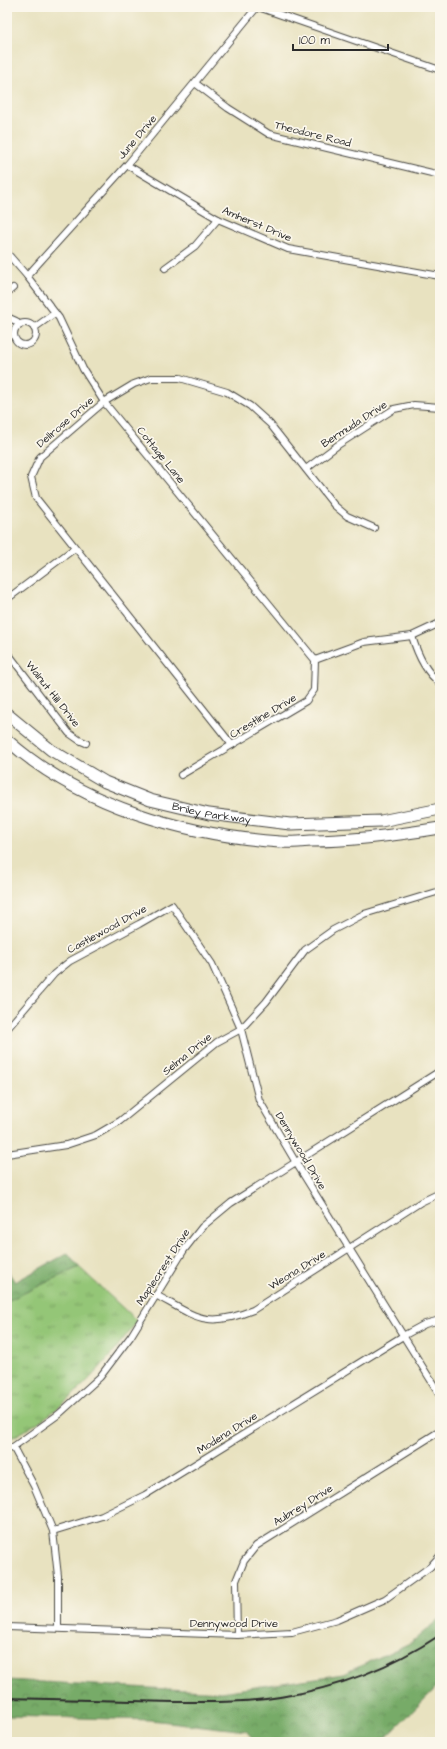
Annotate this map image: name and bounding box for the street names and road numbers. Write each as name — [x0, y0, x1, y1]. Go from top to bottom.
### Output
street label: June Drive — [114, 112, 160, 162]
street label: Theodore Road — [273, 117, 353, 151]
street label: Amherst Drive — [220, 203, 294, 245]
street label: Dellrose Drive — [33, 393, 97, 451]
street label: Bermuda Drive — [318, 397, 390, 451]
street label: Cottage Lane — [133, 423, 189, 487]
street label: Walnut Hill Drive — [22, 658, 84, 730]
street label: Crestline Drive — [227, 690, 299, 742]
street label: Briley Parkway — [171, 798, 252, 828]
street label: Castlewood Drive — [64, 901, 150, 957]
street label: Selma Drive — [159, 1029, 215, 1079]
street label: Dennywood Drive — [271, 1109, 330, 1193]
street label: Maplecrest Drive — [133, 1226, 193, 1308]
street label: Weona Drive — [266, 1247, 328, 1293]
street label: Modena Drive — [194, 1408, 260, 1458]
street label: Aubrey Drive — [270, 1481, 336, 1530]
street label: Dennywood Drive — [190, 1616, 278, 1632]

